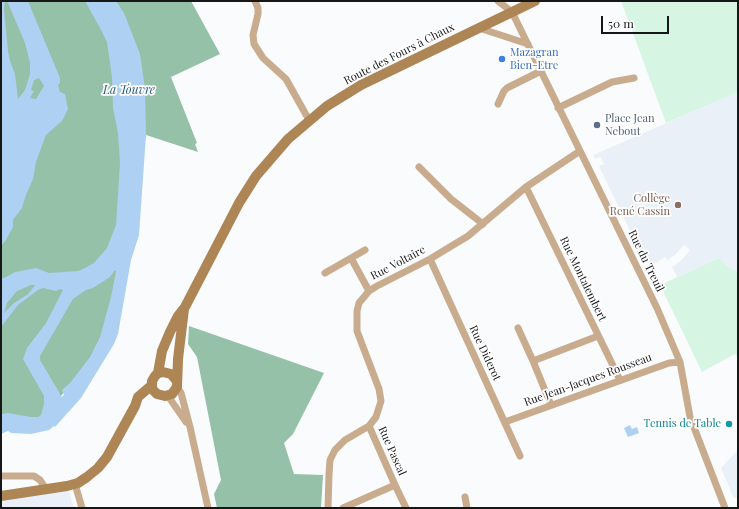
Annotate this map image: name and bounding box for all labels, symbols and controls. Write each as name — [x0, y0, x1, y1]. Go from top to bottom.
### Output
scale bar — [603, 8, 671, 34]
text: 50 m — [608, 15, 634, 31]
street label: Route des Fours à Chaux — [342, 20, 456, 88]
place label: Mazagran Bien-Etre — [510, 46, 558, 72]
marker: Mazagran Bien-Etre — [497, 54, 507, 64]
water label: La Touvre — [103, 83, 155, 97]
place label: Place Jean Nebout — [605, 112, 655, 138]
marker: Place Jean Nebout — [592, 120, 602, 130]
place label: Collège René Cassin — [610, 192, 670, 218]
marker: Collège René Cassin — [673, 200, 683, 210]
street label: Rue du Treuil — [625, 228, 667, 294]
street label: Rue Montalembert — [557, 235, 609, 323]
street label: Rue Voltaire — [368, 243, 428, 283]
street label: Rue Diderot — [466, 323, 504, 383]
street label: Rue Jean-Jacques Rousseau — [522, 351, 654, 409]
place label: Tennis de Table — [644, 417, 721, 431]
marker: Tennis de Table — [724, 419, 734, 429]
street label: Rue Pascal — [375, 424, 409, 478]

